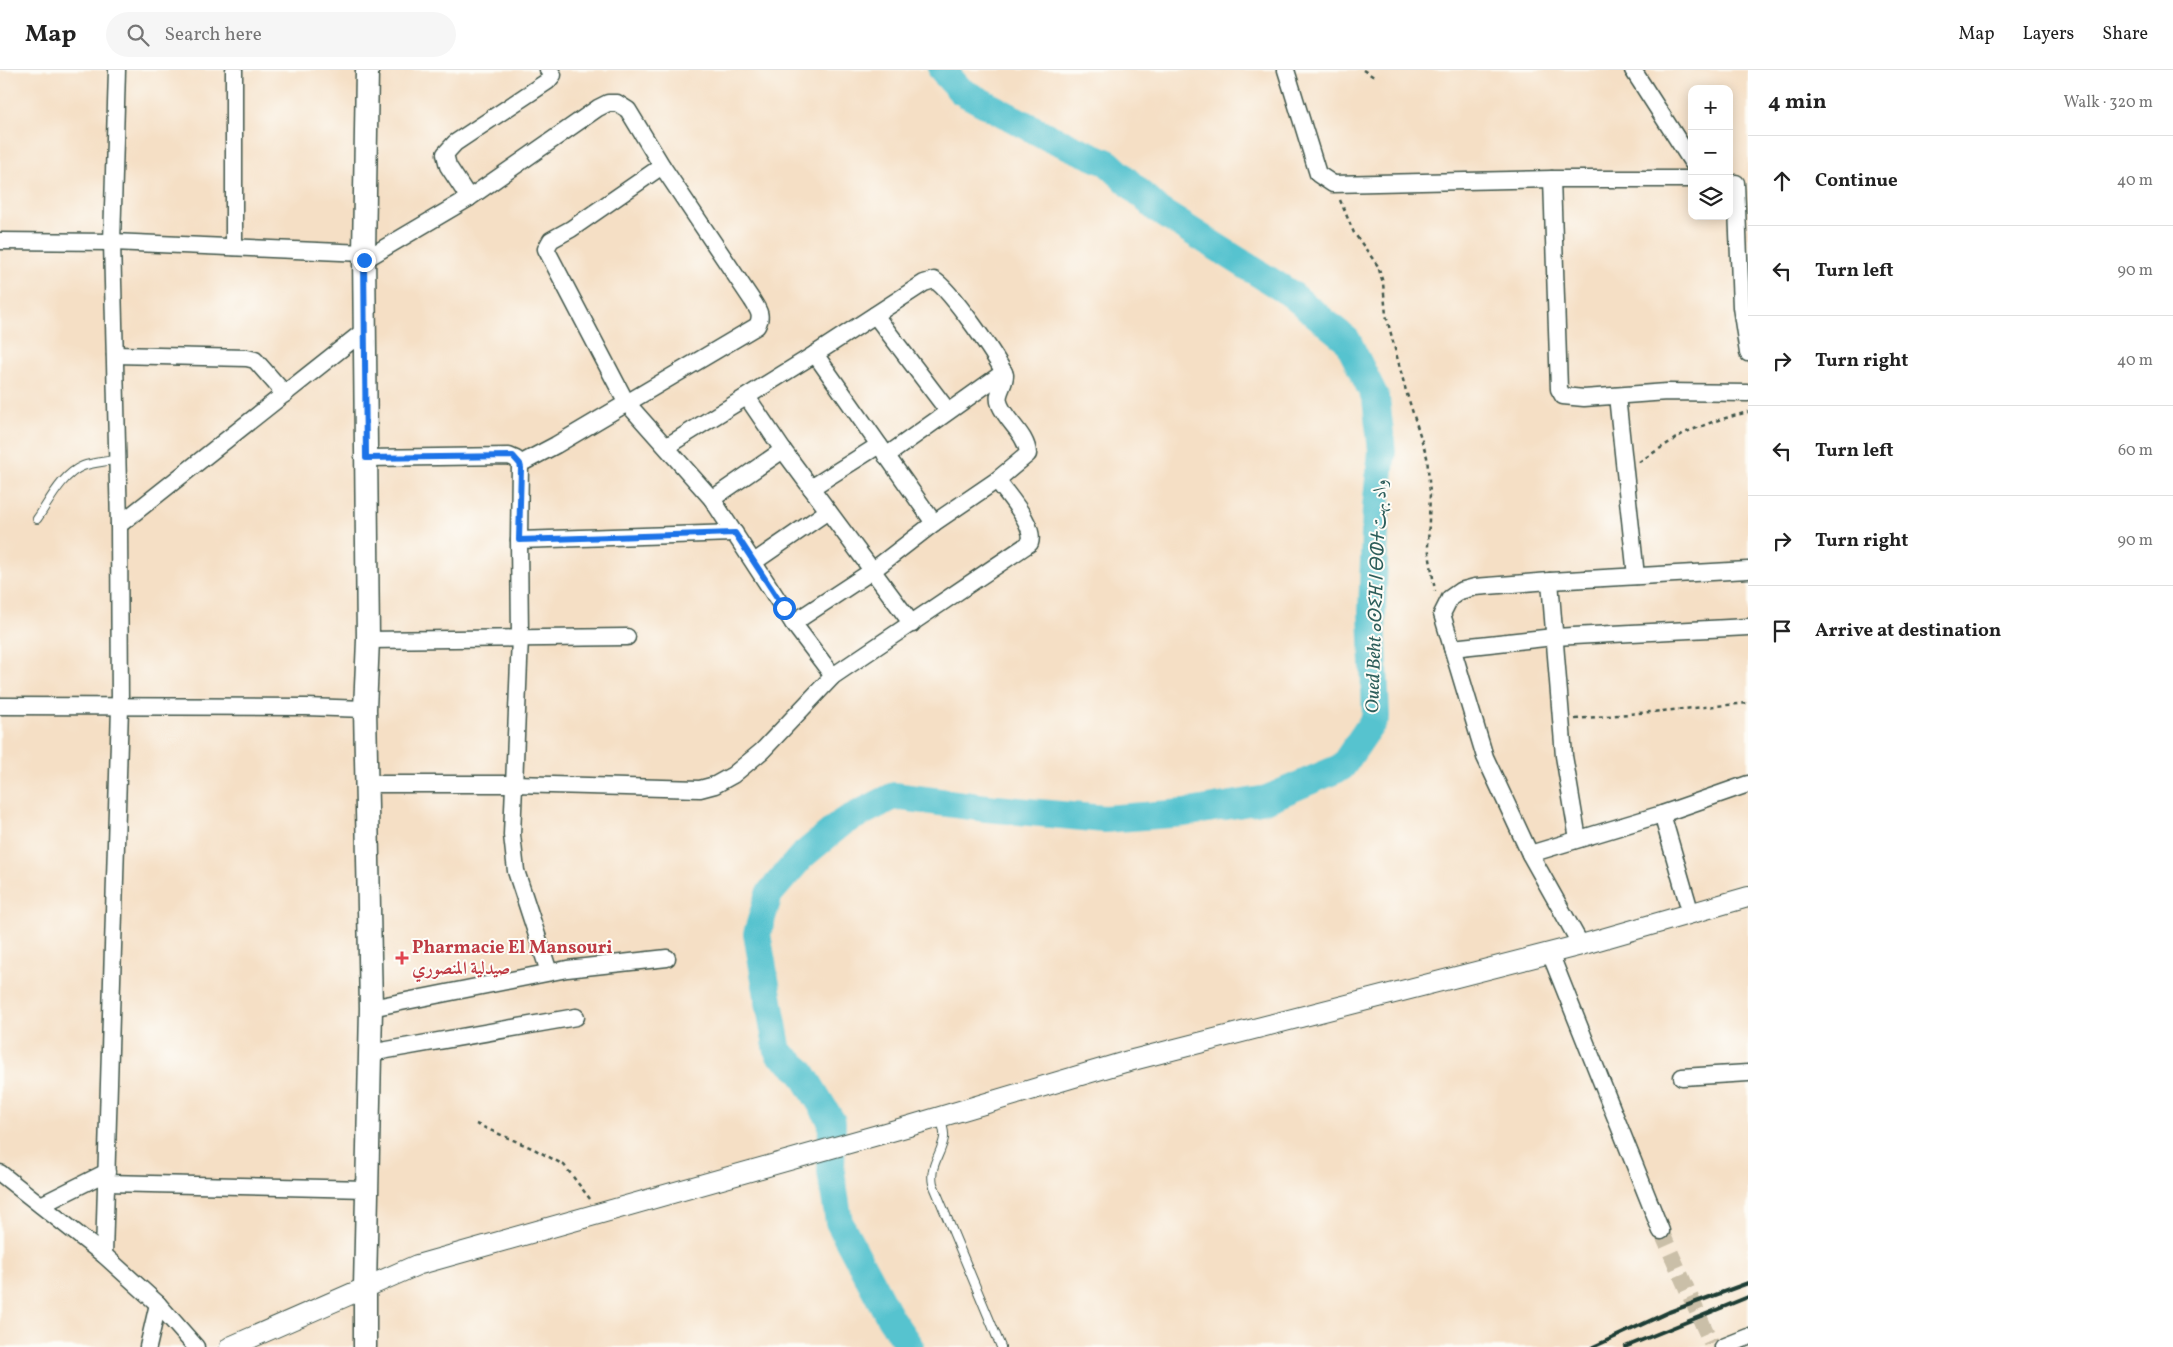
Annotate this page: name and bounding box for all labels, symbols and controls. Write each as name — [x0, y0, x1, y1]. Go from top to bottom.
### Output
search box — [106, 12, 456, 57]
text: Map — [25, 18, 76, 52]
icon: search — [124, 21, 152, 49]
text: Search here — [164, 22, 262, 48]
text: Map — [1958, 22, 1994, 47]
text: Layers — [2022, 22, 2074, 47]
text: Share — [2102, 22, 2148, 47]
map controls — [1688, 85, 1733, 220]
button: + — [1688, 85, 1733, 130]
text: 4 min — [1768, 88, 1827, 117]
text: Walk · 320 m — [2063, 92, 2153, 114]
button: − — [1688, 130, 1733, 175]
icon: ahead — [1768, 167, 1796, 195]
text: Continue — [1815, 168, 1898, 194]
text: 40 m — [2117, 170, 2153, 192]
button: layers — [1688, 175, 1733, 220]
route end — [353, 249, 376, 272]
icon: left — [1768, 257, 1796, 285]
text: Turn left — [1815, 258, 1894, 284]
text: 90 m — [2117, 260, 2153, 282]
icon: right — [1768, 347, 1796, 375]
text: Turn right — [1815, 348, 1908, 374]
text: 40 m — [2117, 350, 2153, 372]
icon: left — [1768, 437, 1796, 465]
text: Turn left — [1815, 438, 1894, 464]
text: 60 m — [2118, 440, 2153, 462]
water label: Oued Beht ⴰⵙⵉⴼ ⵏ ⴱⵀⵜ واد بهت — [1360, 478, 1394, 714]
icon: right — [1768, 527, 1796, 555]
text: Turn right — [1815, 528, 1908, 554]
text: 90 m — [2117, 530, 2153, 552]
route start — [773, 597, 796, 620]
icon: arrive — [1768, 617, 1796, 645]
text: Arrive at destination — [1815, 618, 2001, 644]
place label: Pharmacie El Mansouri صيدلية المنصوري — [412, 936, 613, 983]
marker: Pharmacie El Mansouri صيدلية المنصوري — [396, 952, 408, 964]

